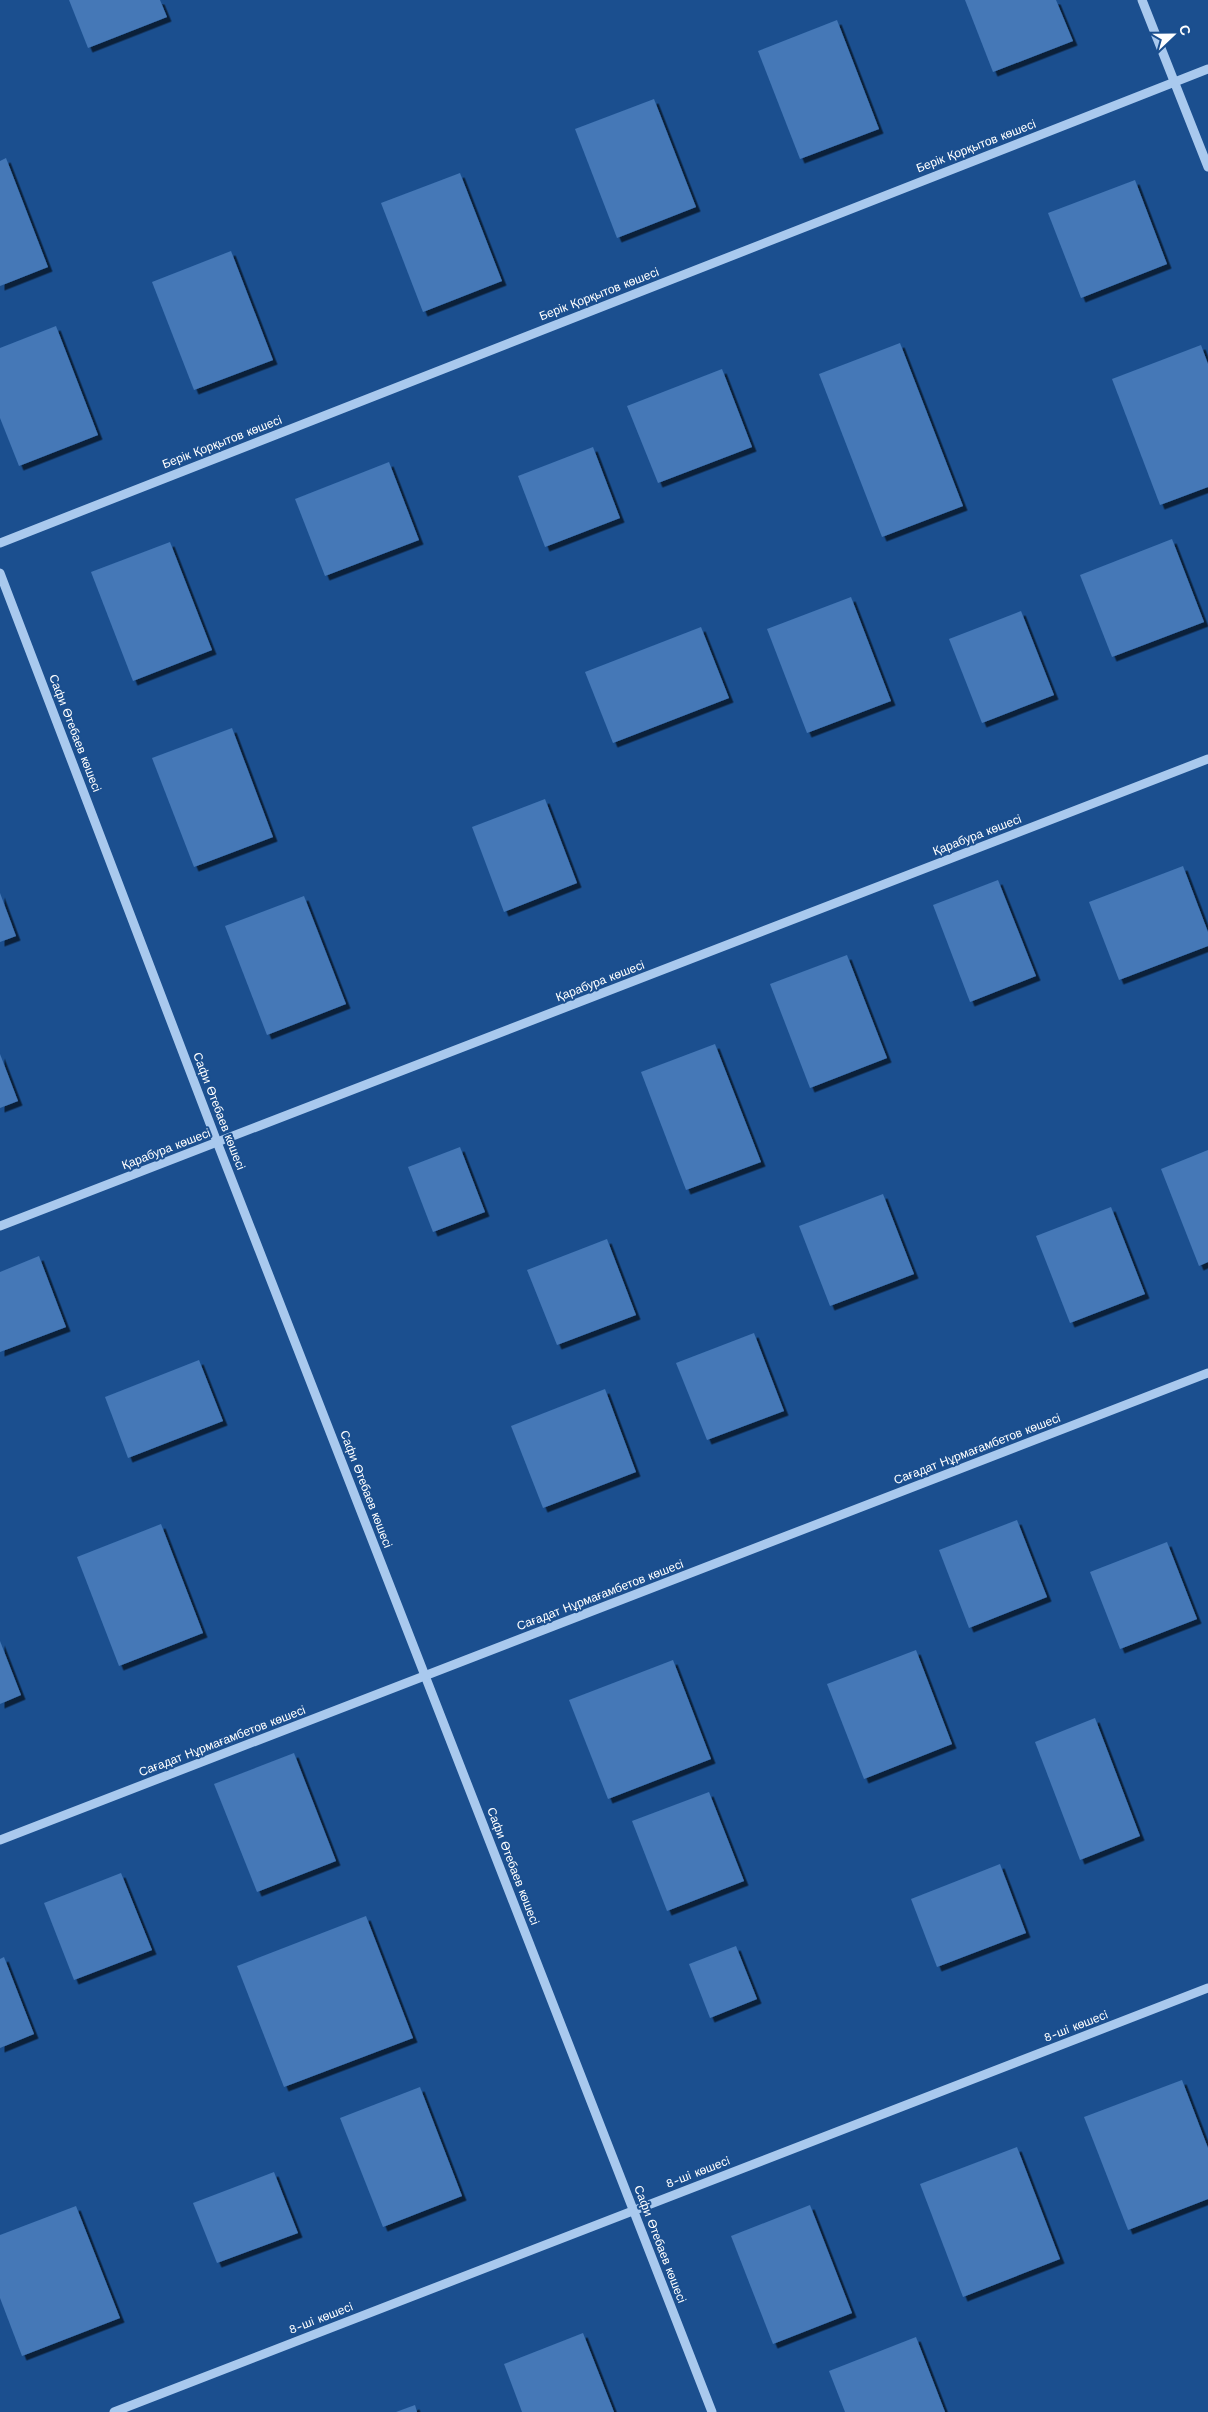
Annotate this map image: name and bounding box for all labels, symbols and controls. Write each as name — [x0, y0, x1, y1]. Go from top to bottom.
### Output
north arrow — [1148, 10, 1198, 60]
text: С — [1176, 22, 1194, 38]
street label: Берік Қорқытов көшесі — [914, 117, 1038, 175]
street label: Берік Қорқытов көшесі — [537, 265, 661, 323]
street label: Берік Қорқытов көшесі — [160, 413, 284, 471]
street label: Сафи Өтебаев көшесі — [46, 672, 104, 794]
street label: Қарабура көшесі — [931, 812, 1023, 858]
street label: Қарабура көшесі — [554, 958, 646, 1004]
street label: Сафи Өтебаев көшесі — [190, 1050, 248, 1172]
street label: Қарабура көшесі — [120, 1126, 212, 1172]
street label: Сағадат Нұрмағамбетов көшесі — [892, 1411, 1062, 1487]
street label: Сафи Өтебаев көшесі — [337, 1428, 395, 1550]
street label: Сағадат Нұрмағамбетов көшесі — [515, 1557, 685, 1633]
street label: Сағадат Нұрмағамбетов көшесі — [137, 1703, 307, 1779]
street label: Сафи Өтебаев көшесі — [484, 1805, 542, 1927]
street label: 8-шi көшесi — [1042, 2007, 1110, 2045]
street label: 8-шi көшесi — [664, 2153, 732, 2191]
street label: Сафи Өтебаев көшесі — [631, 2183, 689, 2305]
street label: 8-шi көшесi — [287, 2299, 355, 2337]

